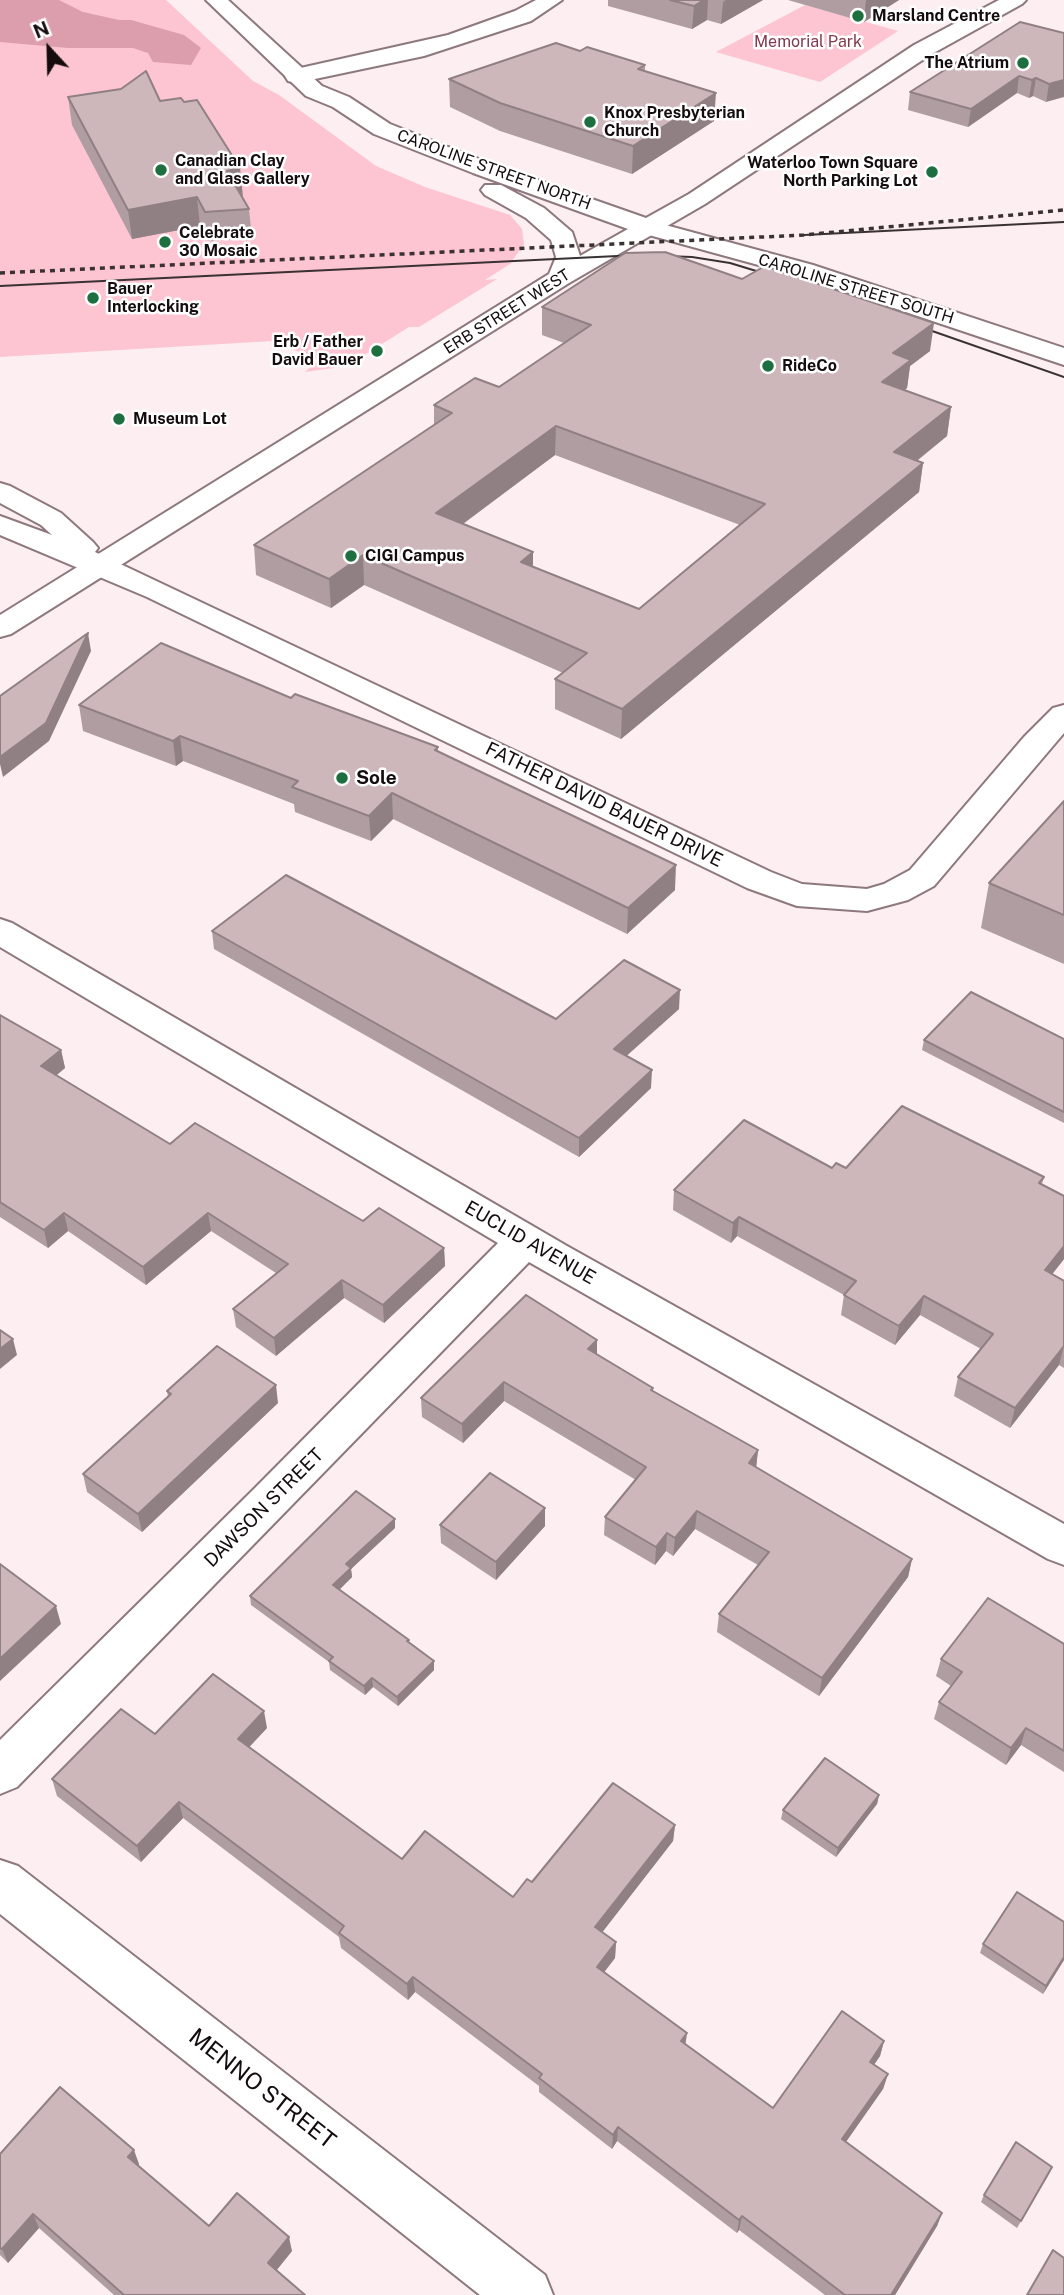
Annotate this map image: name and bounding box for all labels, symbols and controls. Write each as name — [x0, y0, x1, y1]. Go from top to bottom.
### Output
place label: Marsland Centre — [872, 6, 1000, 26]
marker: Marsland Centre — [850, 8, 866, 24]
north arrow — [14, 14, 84, 84]
text: N — [30, 17, 52, 43]
park label: Memorial Park — [754, 32, 862, 52]
place label: The Atrium — [925, 53, 1009, 73]
marker: The Atrium — [1015, 55, 1031, 71]
place label: Knox Presbyterian Church — [604, 103, 745, 141]
marker: Knox Presbyterian Church — [582, 114, 598, 130]
street label: CAROLINE STREET NORTH — [394, 126, 594, 214]
place label: Canadian Clay and Glass Gallery — [175, 151, 310, 189]
place label: Waterloo Town Square North Parking Lot — [747, 153, 918, 191]
marker: Canadian Clay and Glass Gallery — [153, 162, 169, 178]
marker: Waterloo Town Square North Parking Lot — [924, 164, 940, 180]
place label: Celebrate 30 Mosaic — [179, 223, 258, 261]
marker: Celebrate 30 Mosaic — [157, 234, 173, 250]
street label: CAROLINE STREET SOUTH — [756, 250, 956, 328]
street label: ERB STREET WEST — [440, 265, 574, 359]
place label: Bauer Interlocking — [107, 279, 199, 317]
marker: Bauer Interlocking — [85, 290, 101, 306]
place label: Erb / Father David Bauer — [271, 332, 363, 370]
marker: Erb / Father David Bauer — [369, 343, 385, 359]
place label: RideCo — [782, 356, 837, 376]
marker: RideCo — [760, 358, 776, 374]
place label: Museum Lot — [133, 409, 227, 429]
marker: Museum Lot — [111, 411, 127, 427]
place label: CIGI Campus — [365, 546, 464, 566]
marker: CIGI Campus — [343, 548, 359, 564]
street label: FATHER DAVID BAUER DRIVE — [482, 738, 726, 872]
place label: Sole — [356, 767, 397, 789]
marker: Sole — [334, 770, 350, 786]
street label: EUCLID AVENUE — [460, 1196, 600, 1290]
street label: DAWSON STREET — [200, 1444, 328, 1572]
street label: MENNO STREET — [183, 2023, 341, 2155]

